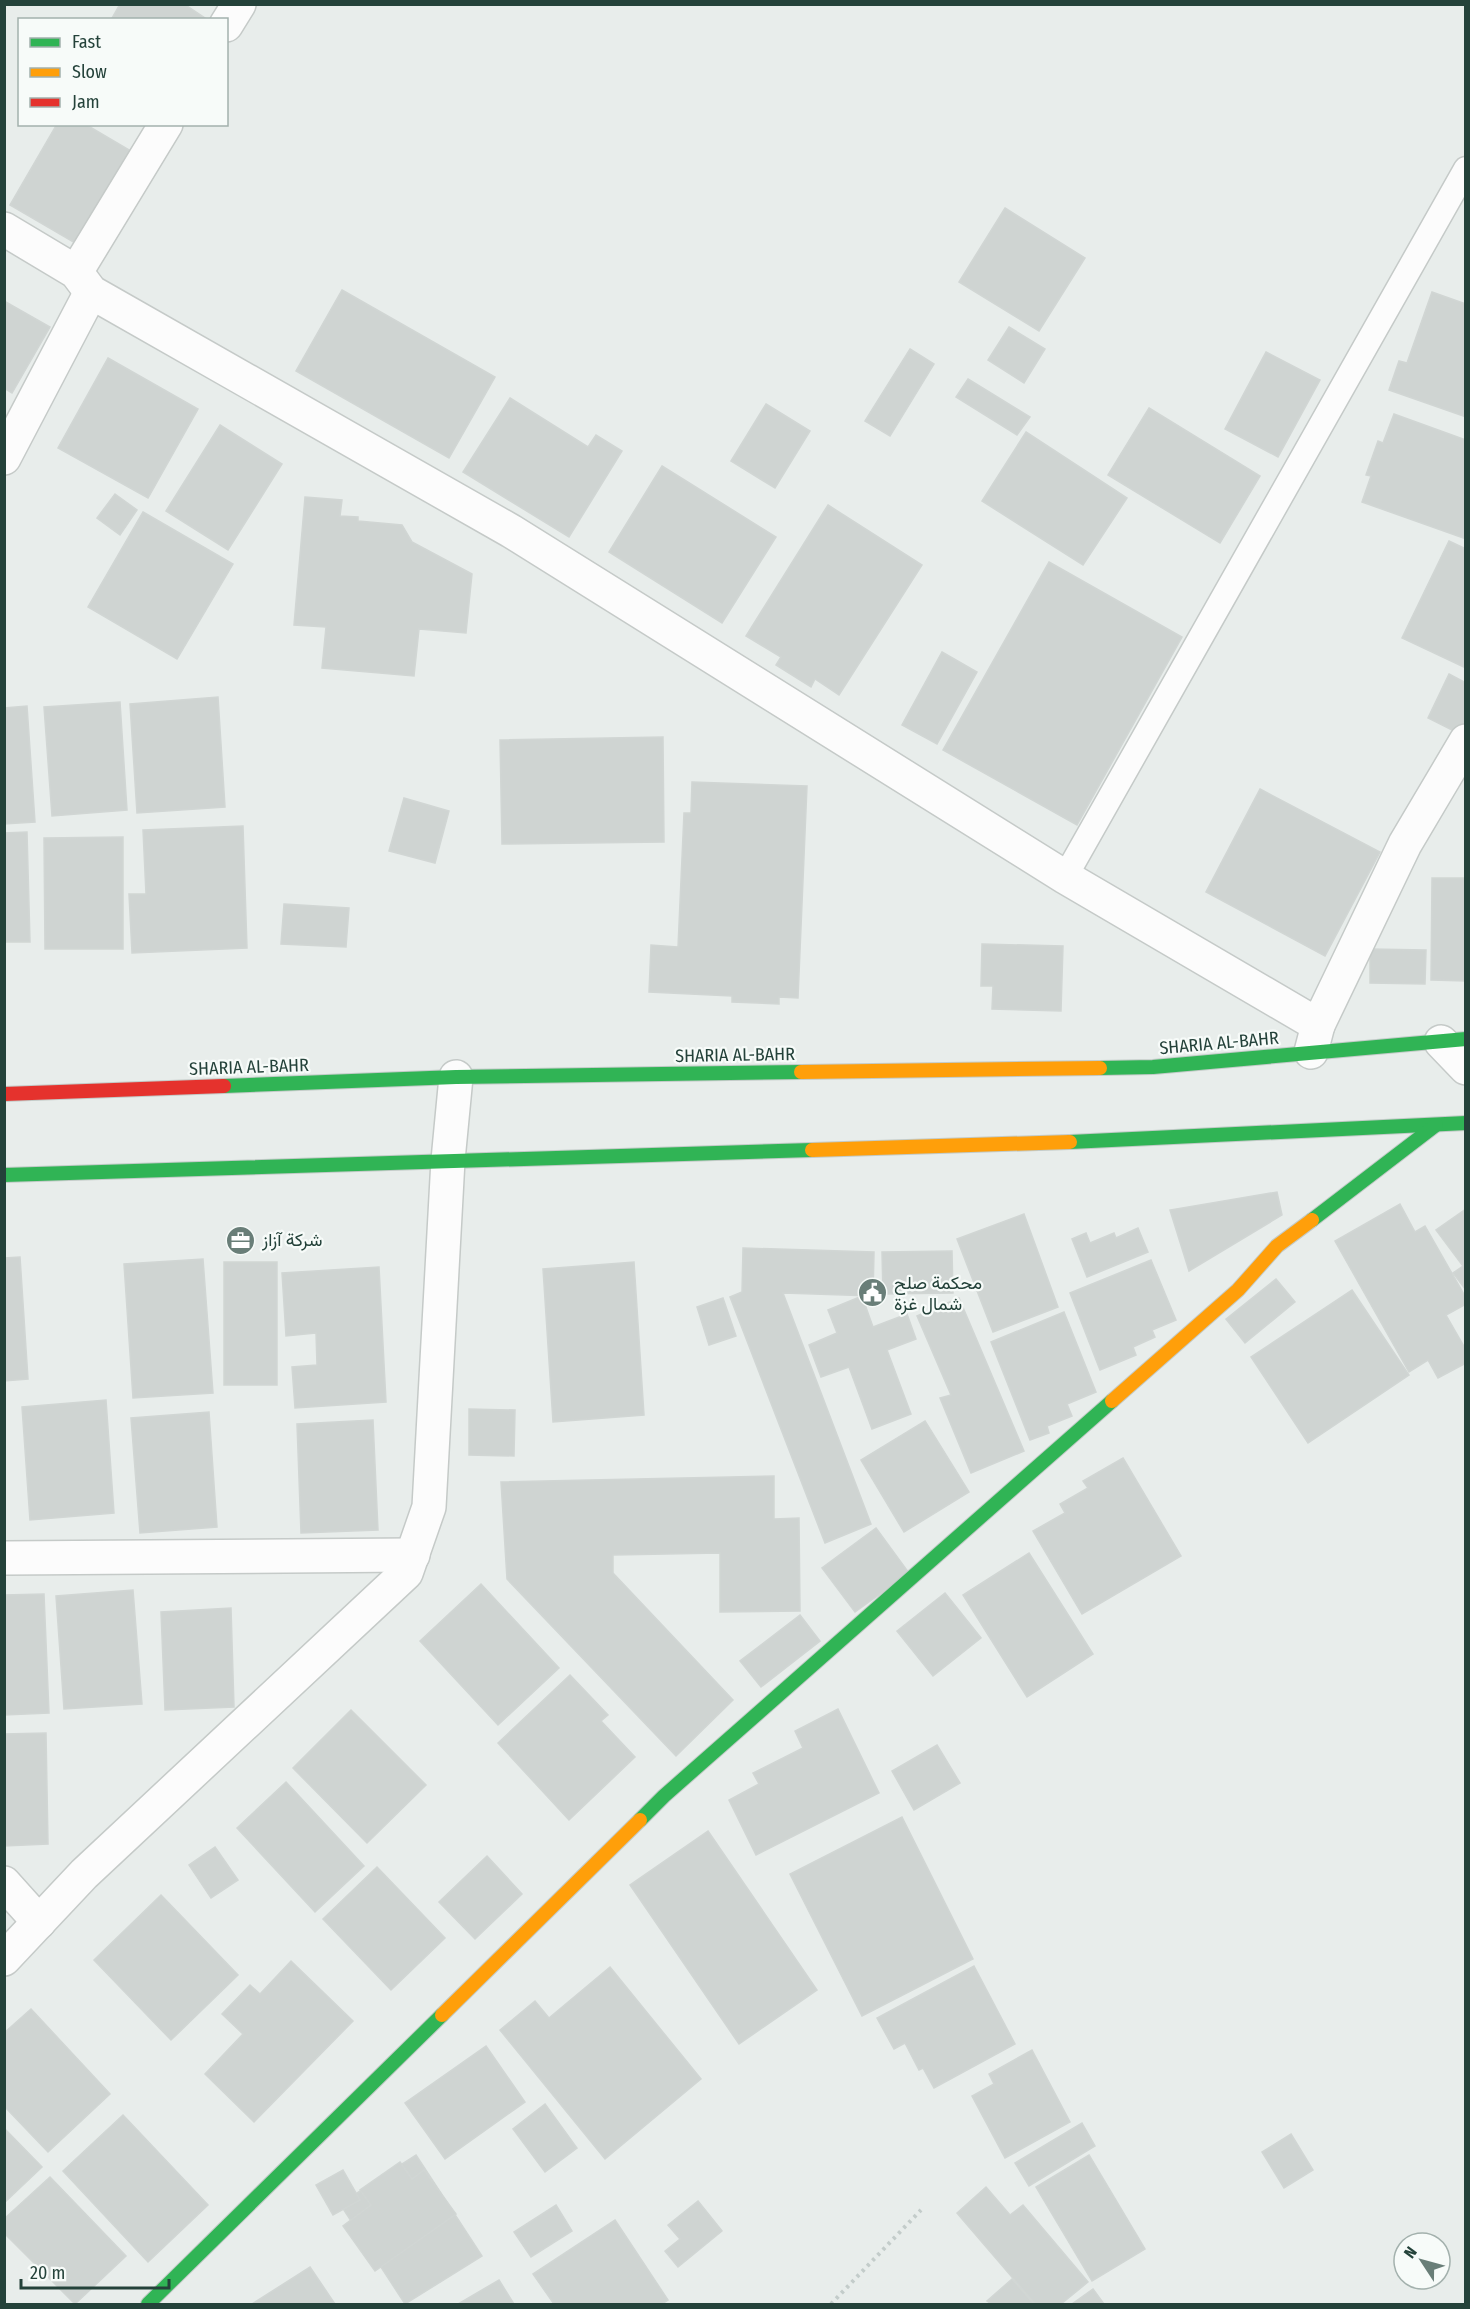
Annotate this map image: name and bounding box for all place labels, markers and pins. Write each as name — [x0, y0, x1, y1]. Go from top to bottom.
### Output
office icon: شركة آزاز — [225, 1224, 257, 1256]
place label: شركة آزاز — [261, 1229, 322, 1251]
place label: محكمة صلح شمال غزة — [894, 1272, 982, 1315]
public building icon: محكمة صلح شمال غزة — [857, 1277, 889, 1309]

